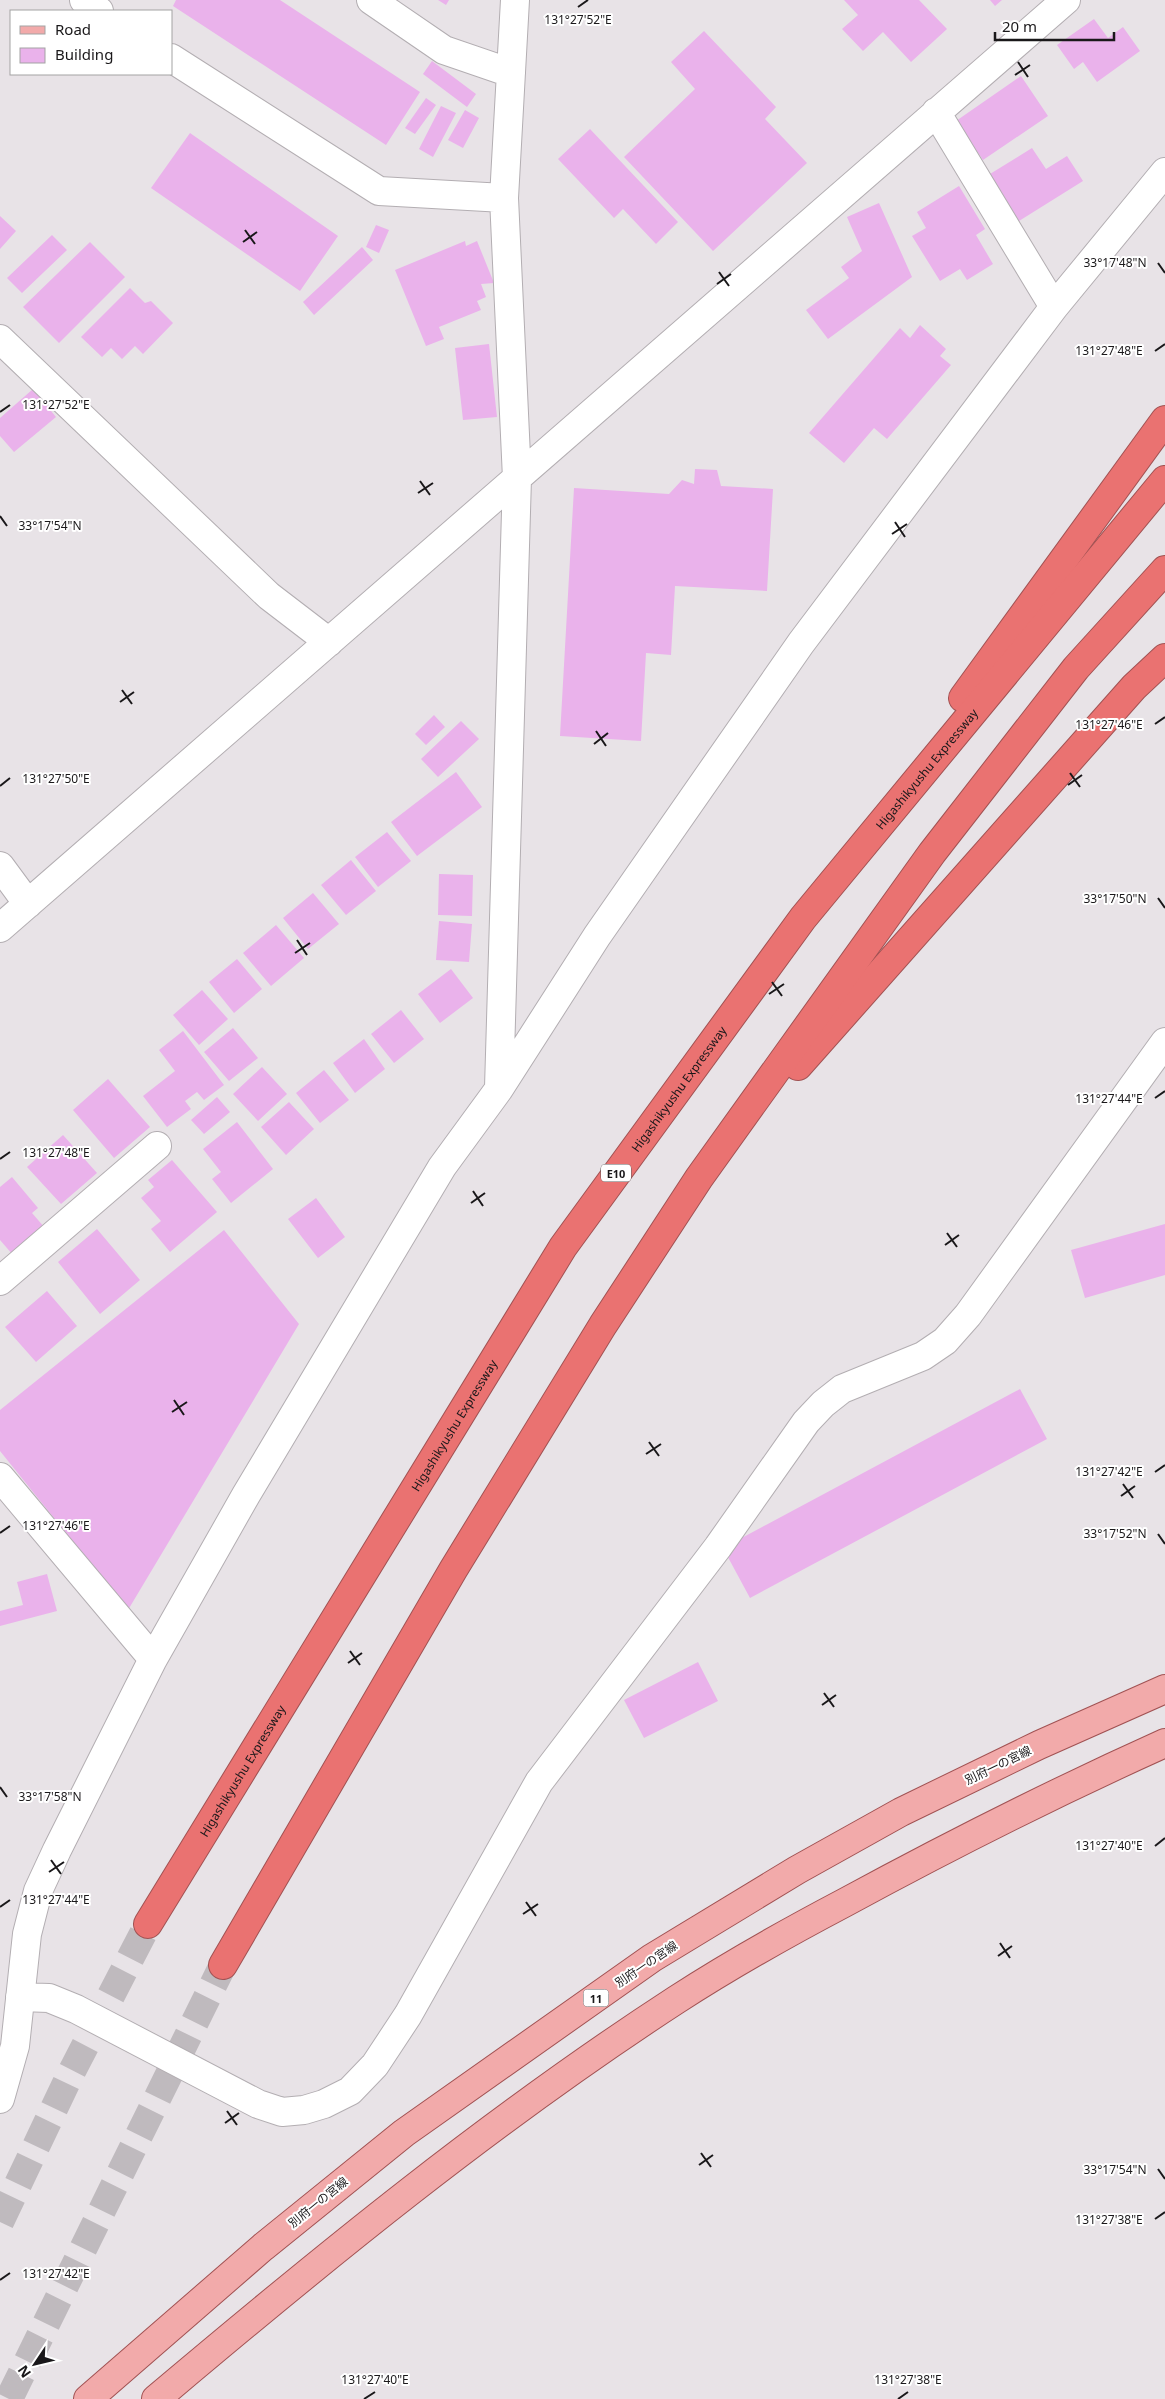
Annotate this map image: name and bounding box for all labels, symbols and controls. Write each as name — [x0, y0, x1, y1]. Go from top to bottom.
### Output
legend — [10, 10, 172, 75]
scale bar — [995, 10, 1114, 42]
text: 131°27'52"E — [544, 11, 612, 28]
text: 20 m — [1002, 16, 1037, 36]
text: Road — [55, 19, 91, 39]
text: Building — [55, 44, 113, 64]
text: 33°17'48"N — [1083, 254, 1147, 271]
text: 131°27'48"E — [1075, 342, 1143, 359]
text: 131°27'52"E — [22, 396, 90, 413]
text: 33°17'54"N — [18, 517, 82, 534]
street label: Higashikyushu Expressway — [871, 704, 982, 833]
text: 131°27'46"E — [1075, 716, 1143, 733]
text: 131°27'50"E — [22, 770, 90, 787]
text: 33°17'50"N — [1083, 890, 1147, 907]
street label: Higashikyushu Expressway — [627, 1022, 731, 1155]
text: 131°27'44"E — [1075, 1090, 1143, 1107]
text: 131°27'48"E — [22, 1144, 90, 1161]
road number: E10 — [601, 1164, 631, 1182]
street label: Higashikyushu Expressway — [407, 1355, 501, 1494]
text: 131°27'42"E — [1075, 1463, 1143, 1480]
text: 131°27'46"E — [22, 1517, 90, 1534]
text: 33°17'52"N — [1083, 1525, 1147, 1542]
street label: Higashikyushu Expressway — [195, 1701, 289, 1840]
street label: 別府一の宮線 — [962, 1742, 1034, 1788]
text: 33°17'58"N — [18, 1788, 82, 1805]
text: 131°27'40"E — [1075, 1837, 1143, 1854]
text: 131°27'44"E — [22, 1891, 90, 1908]
street label: 別府一の宮線 — [611, 1937, 681, 1991]
road number: 11 — [584, 1990, 608, 2006]
text: 33°17'54"N — [1083, 2161, 1147, 2178]
street label: 別府一の宮線 — [285, 2173, 351, 2231]
text: 131°27'38"E — [1075, 2211, 1143, 2228]
text: 131°27'42"E — [22, 2265, 90, 2282]
north arrow — [10, 2339, 60, 2389]
text: N — [13, 2362, 35, 2382]
text: 131°27'40"E — [341, 2371, 409, 2388]
text: 131°27'38"E — [874, 2371, 942, 2388]

